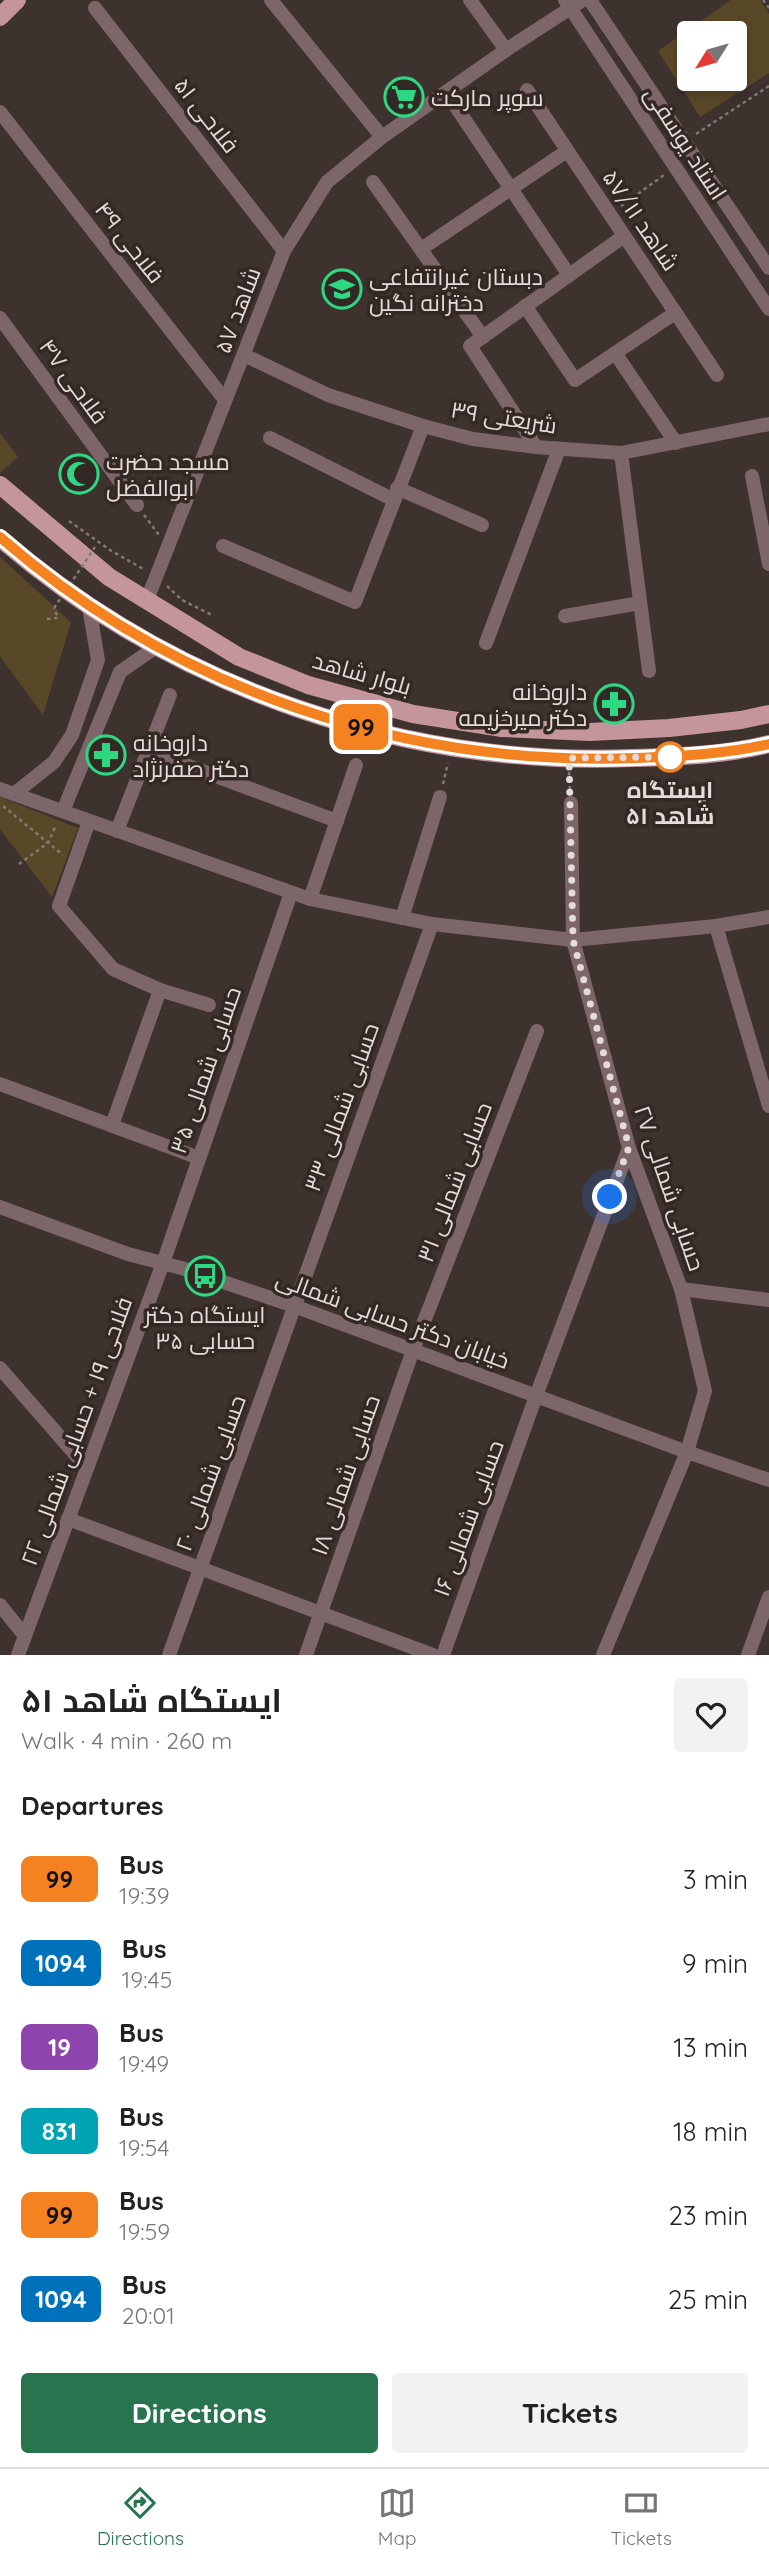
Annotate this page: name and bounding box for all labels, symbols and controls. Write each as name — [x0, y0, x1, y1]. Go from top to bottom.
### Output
north arrow — [677, 21, 747, 91]
map controls — [677, 21, 747, 91]
street label: فلاحی ۵۱ — [168, 71, 246, 159]
supermarket icon: سوپر مارکت — [383, 76, 425, 118]
street label: استاد یوسفی — [639, 81, 733, 205]
place label: سوپر مارکت — [431, 83, 543, 113]
street label: شاهد ۵۷/۱۱ — [597, 164, 685, 276]
street label: فلاحی ۴۹ — [89, 195, 171, 289]
place label: دبستان غیرانتفاعی دخترانه نگین — [369, 262, 543, 317]
street label: شاهد ۵۷ — [207, 263, 267, 357]
school or university icon: دبستان غیرانتفاعی دخترانه نگین — [321, 268, 363, 310]
street label: فلاحی ۴۷ — [33, 333, 115, 429]
street label: شریعتی ۳۹ — [449, 394, 559, 440]
place label: مسجد حضرت ابوالفضل — [106, 447, 230, 502]
mosque icon: مسجد حضرت ابوالفضل — [58, 453, 100, 495]
street label: بلوار شاهد — [309, 645, 415, 701]
place label: داروخانه دکتر میرخزیمه — [459, 677, 587, 732]
pharmacy icon: داروخانه دکتر میرخزیمه — [593, 683, 635, 725]
line badge: 99 — [330, 704, 392, 750]
text: 99 — [347, 712, 375, 742]
place label: داروخانه دکتر صفرنژاد — [133, 728, 249, 783]
pharmacy icon: داروخانه دکتر صفرنژاد — [85, 734, 127, 776]
marker: ایستگاه شاهد ۵۱ — [655, 742, 685, 772]
place label: ایستگاه شاهد ۵۱ — [626, 775, 714, 830]
street label: حسابی شمالی ۳۵ — [163, 983, 247, 1157]
street label: حسابی شمالی ۳۳ — [297, 1019, 385, 1195]
street label: حسابی شمالی ۳۱ — [410, 1098, 498, 1266]
street label: حسابی شمالی ۲۷ — [628, 1102, 712, 1274]
your location — [592, 1179, 627, 1214]
bus stop icon: ایستگاه دکتر حسابی ۳۵ — [184, 1255, 226, 1297]
street label: خیابان دکتر حسابی شمالی — [272, 1263, 514, 1375]
street label: فلاحی ۱۹ + حسابی شمالی ۲۲ — [14, 1293, 138, 1569]
place label: ایستگاه دکتر حسابی ۳۵ — [143, 1300, 265, 1355]
street label: حسابی شمالی ۲۰ — [168, 1391, 252, 1555]
street label: حسابی شمالی ۱۸ — [304, 1391, 386, 1559]
street label: حسابی شمالی ۱۶ — [426, 1436, 510, 1600]
button: heart — [674, 1678, 748, 1752]
text: ایستگاه شاهد ۵۱ — [21, 1679, 282, 1720]
text: Walk · 4 min · 260 m — [21, 1726, 232, 1755]
text: Departures — [21, 1789, 164, 1822]
text: Bus — [119, 1848, 164, 1881]
text: 3 min — [683, 1863, 748, 1896]
text: 99 — [46, 1864, 73, 1894]
text: 19:39 — [119, 1881, 170, 1910]
text: Bus — [122, 1932, 167, 1965]
text: 9 min — [682, 1947, 748, 1980]
text: 1094 — [35, 1948, 87, 1978]
text: 19:45 — [122, 1965, 172, 1994]
text: Bus — [119, 2016, 164, 2049]
text: 13 min — [673, 2031, 748, 2064]
text: 19 — [48, 2032, 71, 2062]
text: 19:49 — [119, 2049, 169, 2078]
text: Bus — [119, 2100, 164, 2133]
text: 18 min — [673, 2115, 748, 2148]
text: 831 — [42, 2116, 77, 2146]
text: 19:54 — [119, 2133, 169, 2162]
text: Bus — [119, 2184, 164, 2217]
text: 23 min — [669, 2199, 748, 2232]
text: 99 — [46, 2200, 73, 2230]
text: 19:59 — [119, 2217, 170, 2246]
text: Bus — [122, 2268, 167, 2301]
text: 25 min — [668, 2283, 748, 2316]
text: 1094 — [35, 2284, 87, 2314]
text: 20:01 — [122, 2301, 175, 2330]
button: Directions — [21, 2373, 378, 2453]
button: Tickets — [392, 2373, 748, 2453]
tab: Directions — [97, 2484, 184, 2550]
tab: Map — [378, 2484, 417, 2550]
tab: Tickets — [610, 2484, 672, 2550]

